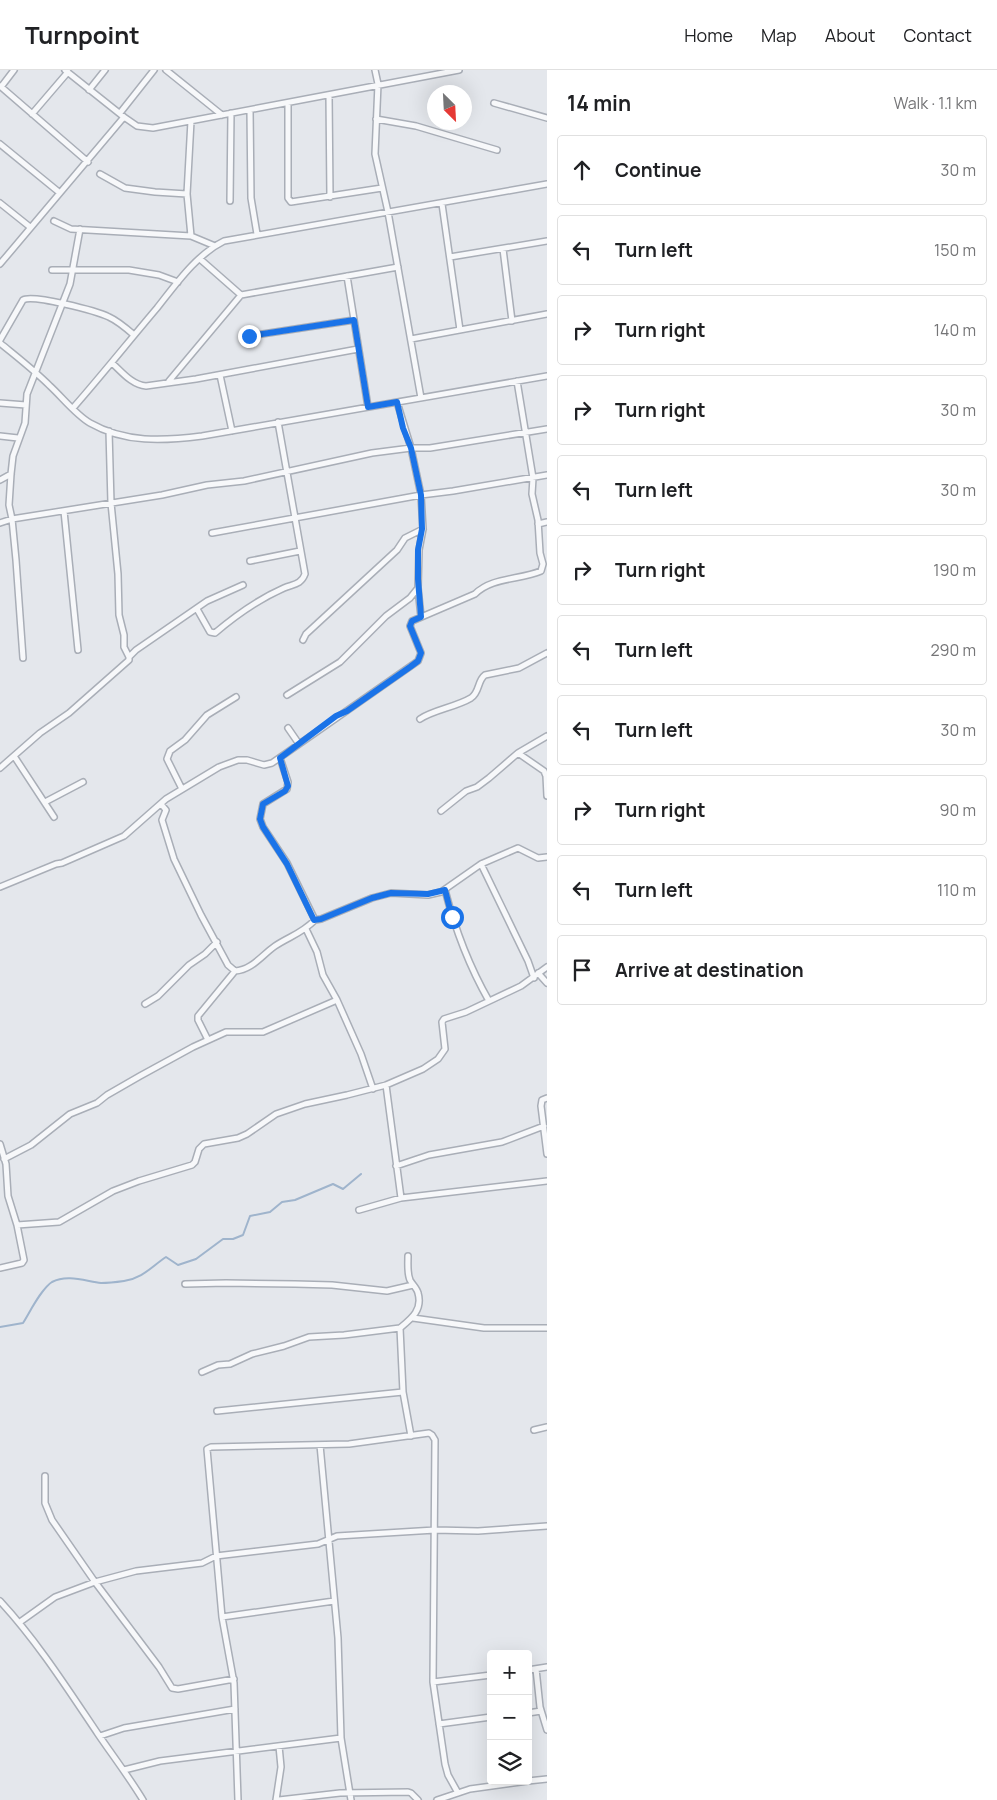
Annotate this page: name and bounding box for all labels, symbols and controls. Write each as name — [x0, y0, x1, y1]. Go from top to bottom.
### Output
text: Turnpoint — [25, 18, 140, 51]
text: Home — [684, 23, 733, 47]
text: Map — [761, 23, 797, 47]
text: About — [825, 23, 875, 47]
text: Contact — [903, 23, 972, 47]
north arrow — [427, 85, 472, 130]
text: 14 min — [567, 89, 631, 117]
text: Walk · 1.1 km — [893, 92, 977, 114]
icon: ahead — [568, 156, 596, 184]
text: Continue — [615, 157, 701, 183]
text: 30 m — [941, 159, 976, 181]
icon: left — [568, 236, 596, 264]
text: Turn left — [615, 237, 693, 263]
text: 150 m — [934, 239, 976, 261]
icon: right — [568, 316, 596, 344]
text: Turn right — [615, 317, 705, 343]
text: 140 m — [934, 319, 976, 341]
route end — [238, 325, 261, 348]
icon: right — [568, 396, 596, 424]
text: Turn right — [615, 397, 705, 423]
text: 30 m — [941, 399, 976, 421]
icon: left — [568, 476, 596, 504]
text: Turn left — [615, 477, 693, 503]
text: 30 m — [941, 479, 976, 501]
icon: right — [568, 556, 596, 584]
text: Turn right — [615, 557, 705, 583]
text: 190 m — [933, 559, 976, 581]
icon: left — [568, 636, 596, 664]
text: Turn left — [615, 637, 693, 663]
text: 290 m — [930, 639, 976, 661]
icon: left — [568, 716, 596, 744]
text: Turn left — [615, 717, 693, 743]
text: 30 m — [941, 719, 976, 741]
icon: right — [568, 796, 596, 824]
text: Turn right — [615, 797, 705, 823]
text: 90 m — [940, 799, 976, 821]
icon: left — [568, 876, 596, 904]
text: Turn left — [615, 877, 693, 903]
text: 110 m — [937, 879, 976, 901]
route start — [441, 906, 464, 929]
icon: arrive — [568, 956, 596, 984]
text: Arrive at destination — [615, 957, 804, 983]
map controls — [487, 1650, 532, 1785]
button: + — [487, 1650, 532, 1695]
button: − — [487, 1695, 532, 1740]
button: layers — [487, 1740, 532, 1785]

